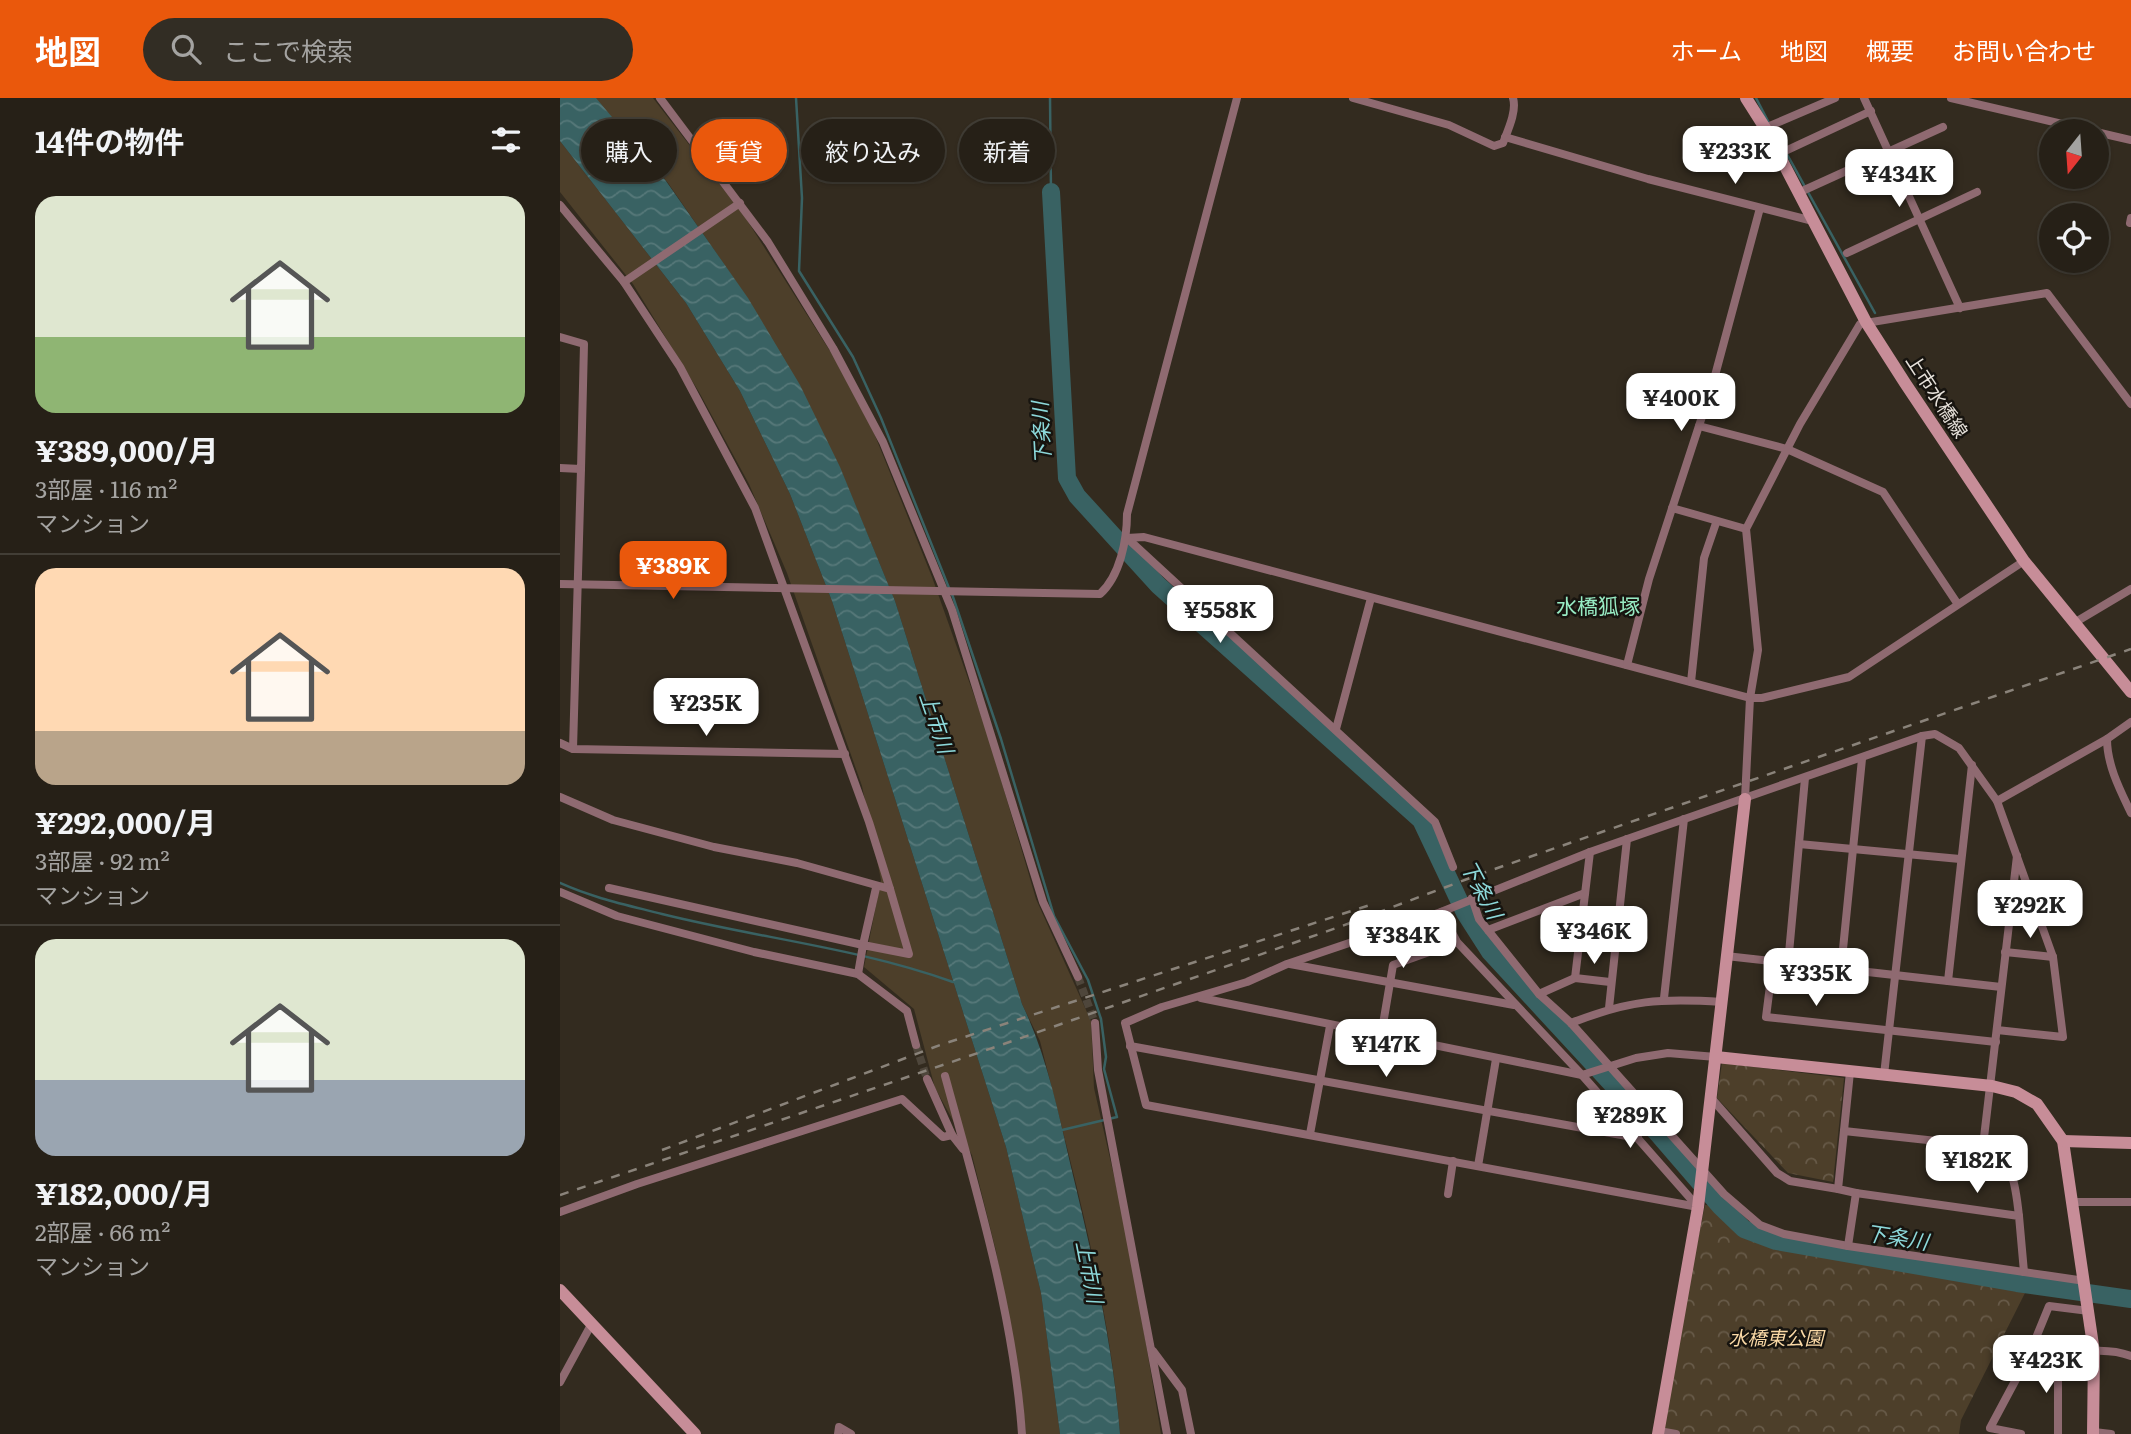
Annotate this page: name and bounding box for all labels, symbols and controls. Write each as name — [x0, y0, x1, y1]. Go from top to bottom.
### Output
search box — [143, 18, 633, 81]
text: 地図 — [35, 25, 101, 74]
icon: search — [167, 30, 205, 68]
text: ここで検索 — [223, 30, 353, 69]
text: ホーム — [1671, 32, 1742, 67]
text: 地図 — [1780, 32, 1828, 67]
text: 概要 — [1866, 32, 1914, 67]
text: お問い合わせ — [1952, 32, 2096, 67]
text: 14件の物件 — [35, 118, 184, 162]
chip: 購入 — [581, 119, 677, 182]
chip: 賃貸 — [691, 119, 787, 182]
chip: 絞り込み — [801, 119, 945, 182]
chip: 新着 — [959, 119, 1055, 182]
north arrow — [2039, 119, 2109, 189]
map controls — [2039, 119, 2109, 273]
icon: filters — [487, 121, 525, 159]
pin: ¥233K — [1686, 126, 1784, 186]
text: ¥233K — [1699, 132, 1771, 166]
pin: ¥434K — [1850, 150, 1948, 209]
text: ¥434K — [1861, 155, 1937, 189]
button: locate — [2039, 203, 2109, 273]
icon: home — [217, 242, 343, 368]
street label: 上市水橋線 — [1900, 348, 1975, 443]
pin: ¥400K — [1632, 374, 1730, 433]
text: ¥400K — [1642, 379, 1720, 413]
water label: 下条川 — [1022, 399, 1057, 465]
text: ¥389,000/月 — [35, 427, 219, 471]
text: 3部屋 · 116 m² — [35, 471, 177, 505]
text: マンション — [35, 505, 150, 539]
pin: ¥389K — [624, 542, 722, 601]
text: ¥389K — [636, 547, 710, 581]
pin: ¥558K — [1171, 586, 1269, 645]
district label: 水橋狐塚 — [1556, 589, 1640, 620]
text: ¥558K — [1183, 591, 1257, 625]
icon: home — [217, 614, 343, 740]
pin: ¥235K — [657, 678, 755, 738]
text: ¥235K — [670, 684, 742, 718]
water label: 上市川 — [913, 687, 964, 759]
text: ¥292,000/月 — [35, 799, 216, 843]
text: 3部屋 · 92 m² — [35, 843, 170, 877]
water label: 下条川 — [1455, 854, 1513, 926]
text: マンション — [35, 877, 150, 911]
pin: ¥292K — [1981, 880, 2079, 940]
text: ¥292K — [1994, 886, 2066, 920]
pin: ¥346K — [1545, 906, 1643, 966]
pin: ¥384K — [1354, 910, 1452, 970]
text: ¥346K — [1556, 912, 1632, 946]
text: ¥384K — [1365, 916, 1441, 950]
pin: ¥335K — [1767, 948, 1865, 1008]
text: ¥335K — [1780, 954, 1852, 988]
icon: home — [217, 985, 343, 1111]
pin: ¥147K — [1337, 1020, 1435, 1079]
text: ¥147K — [1351, 1025, 1421, 1059]
pin: ¥289K — [1581, 1090, 1679, 1150]
text: ¥289K — [1593, 1096, 1667, 1130]
pin: ¥182K — [1928, 1136, 2026, 1195]
text: ¥182K — [1942, 1141, 2012, 1175]
text: ¥182,000/月 — [35, 1170, 213, 1214]
text: 2部屋 · 66 m² — [35, 1214, 170, 1248]
water label: 下条川 — [1864, 1215, 1933, 1256]
water label: 上市川 — [1070, 1238, 1113, 1307]
text: マンション — [35, 1248, 150, 1282]
park label: 水橋東公園 — [1728, 1323, 1826, 1351]
pin: ¥423K — [1997, 1336, 2095, 1395]
text: ¥423K — [2009, 1341, 2083, 1375]

